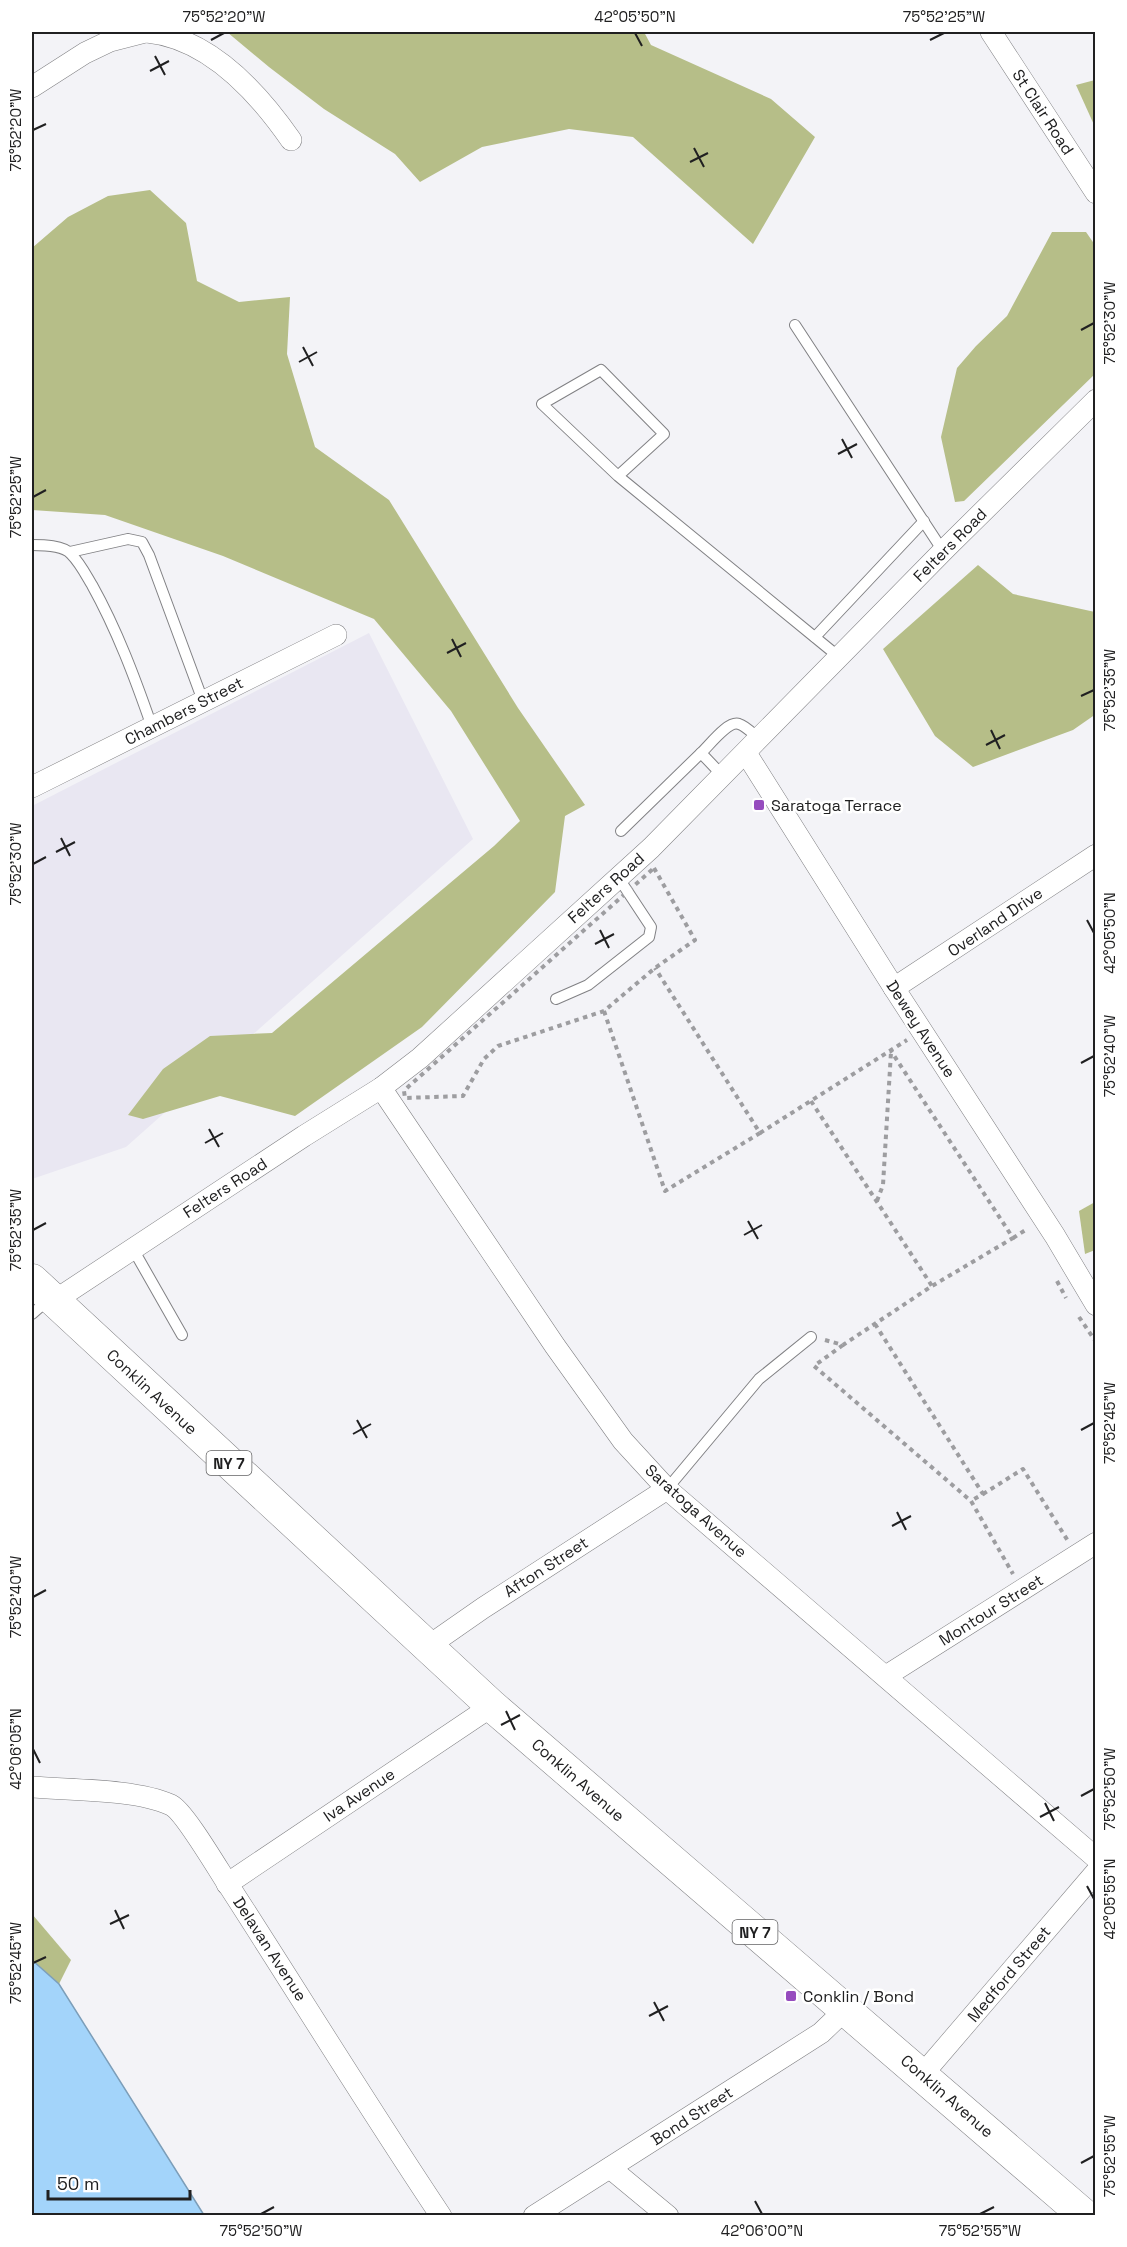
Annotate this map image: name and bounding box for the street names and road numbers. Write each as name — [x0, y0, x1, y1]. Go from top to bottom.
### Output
street label: St Clair Road — [1008, 65, 1078, 159]
street label: Felters Road — [909, 504, 991, 586]
street label: Chambers Street — [121, 672, 247, 750]
street label: Felters Road — [563, 848, 649, 928]
street label: Overland Drive — [943, 882, 1047, 962]
street label: Dewey Avenue — [882, 976, 960, 1082]
street label: Felters Road — [179, 1153, 271, 1223]
street label: Conklin Avenue — [102, 1345, 202, 1439]
road number: NY 7 — [206, 1451, 252, 1475]
street label: Saratoga Avenue — [641, 1460, 751, 1562]
street label: Afton Street — [500, 1532, 592, 1602]
street label: Montour Street — [935, 1570, 1047, 1650]
street label: Conklin Avenue — [527, 1734, 629, 1826]
street label: Iva Avenue — [319, 1763, 399, 1827]
street label: Delavan Avenue — [228, 1893, 312, 2005]
road number: NY 7 — [732, 1920, 777, 1944]
street label: Medford Street — [963, 1922, 1055, 2026]
street label: Conklin Avenue — [896, 2050, 998, 2142]
street label: Bond Street — [647, 2082, 737, 2150]

